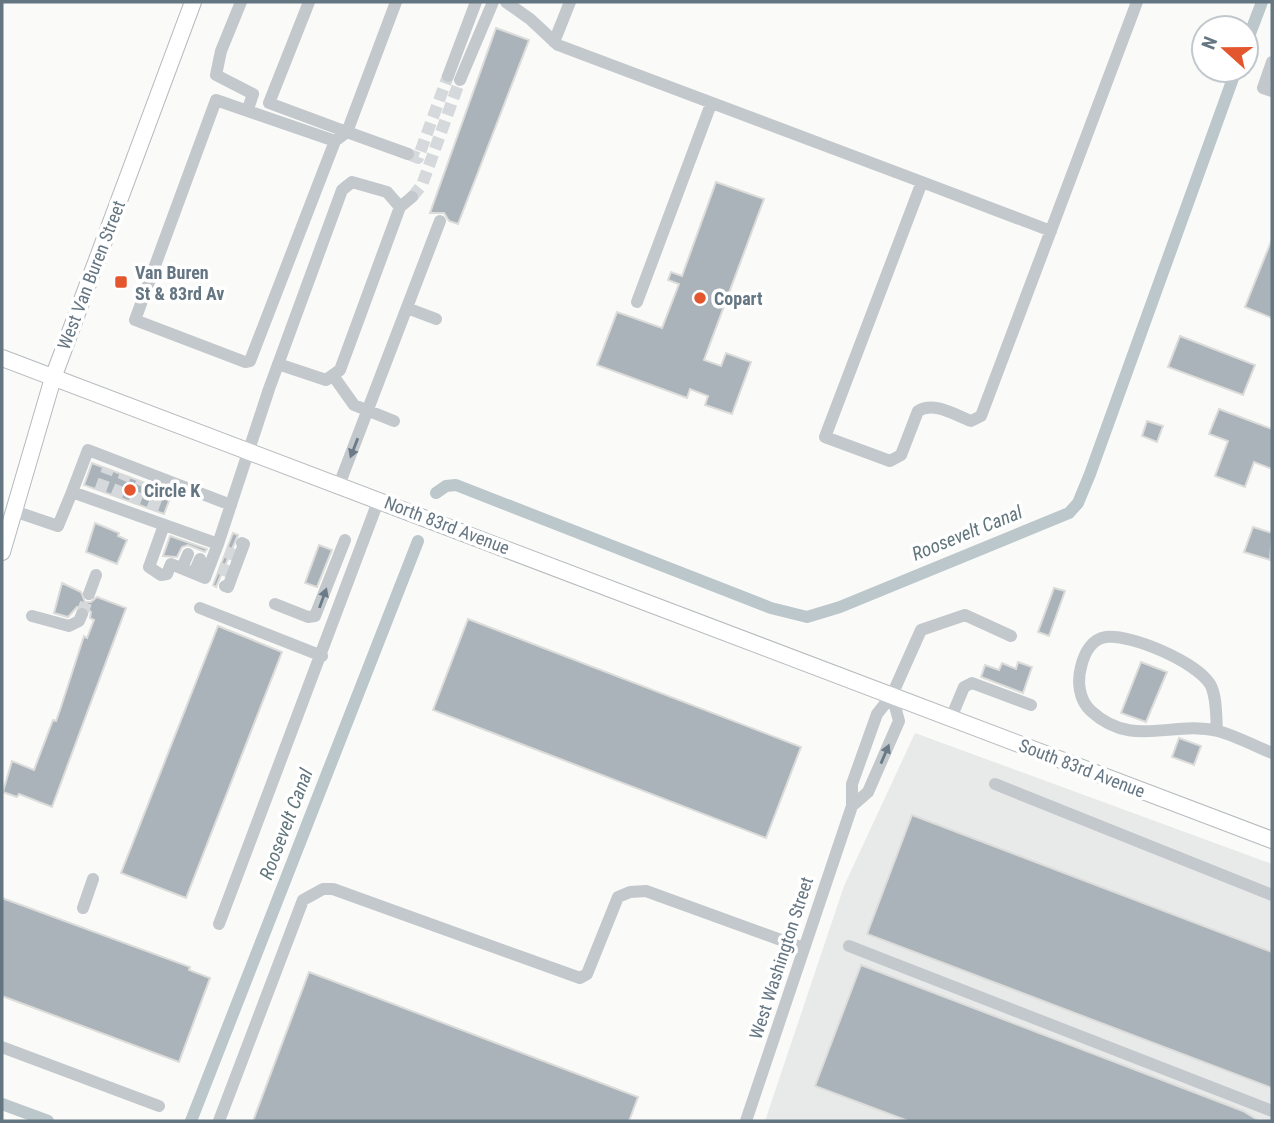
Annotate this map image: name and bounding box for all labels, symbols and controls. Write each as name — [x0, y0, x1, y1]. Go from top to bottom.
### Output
north arrow — [1190, 14, 1260, 84]
text: N — [1197, 34, 1222, 53]
street label: West Van Buren Street — [53, 197, 129, 353]
place label: Van Buren St & 83rd Av — [135, 262, 224, 304]
marker: Van Buren St & 83rd Av — [113, 274, 129, 290]
place label: Copart — [714, 288, 763, 309]
marker: Copart — [692, 290, 708, 306]
one-way arrow — [348, 437, 359, 458]
place label: Circle K — [144, 480, 201, 501]
marker: Circle K — [122, 482, 138, 498]
street label: North 83rd Avenue — [382, 492, 512, 558]
water label: Roosevelt Canal — [909, 500, 1026, 566]
one-way arrow — [318, 588, 329, 609]
street label: South 83rd Avenue — [1016, 734, 1148, 802]
one-way arrow — [879, 744, 891, 764]
water label: Roosevelt Canal — [254, 765, 318, 883]
street label: West Washington Street — [745, 874, 817, 1042]

